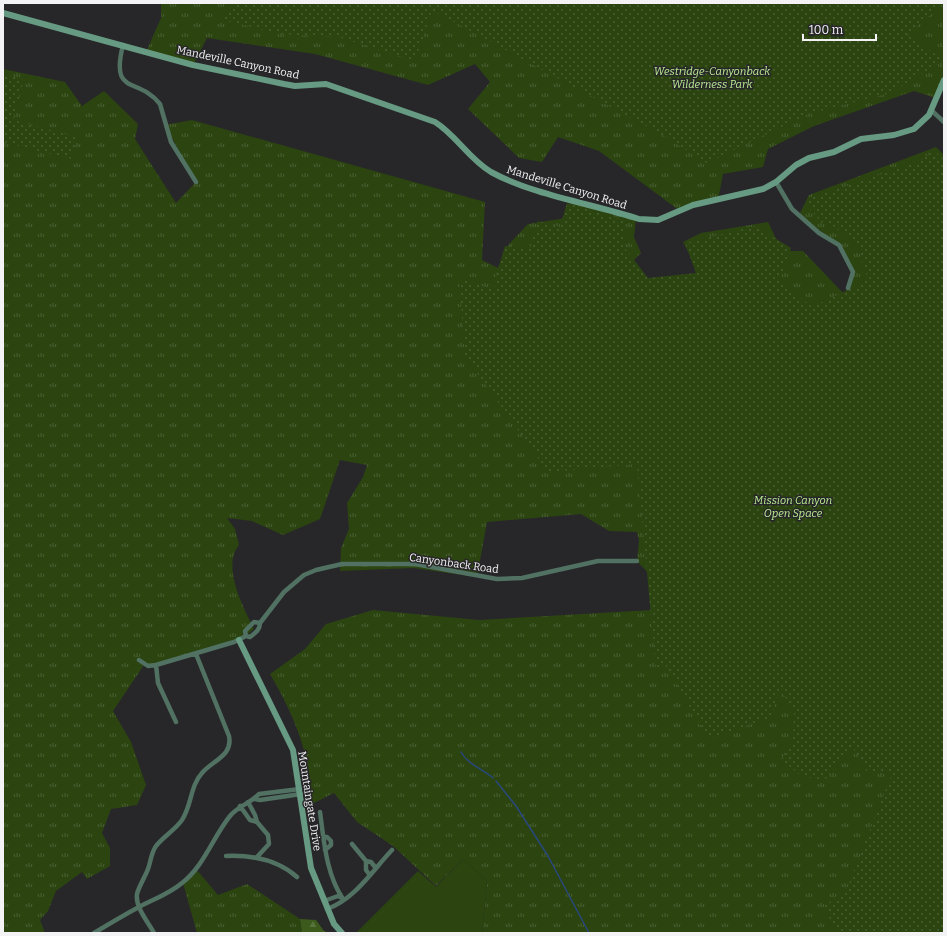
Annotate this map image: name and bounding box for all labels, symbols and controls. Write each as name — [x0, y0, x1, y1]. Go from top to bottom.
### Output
scale bar — [803, 16, 876, 42]
text: 100 m — [809, 23, 844, 37]
street label: Mandeville Canyon Road — [175, 43, 301, 82]
park label: Westridge-Canyonback Wilderness Park — [654, 65, 771, 91]
street label: Mandeville Canyon Road — [505, 163, 629, 212]
park label: Mission Canyon Open Space — [754, 494, 833, 520]
street label: Canyonback Road — [408, 551, 500, 576]
street label: Mountaingate Drive — [295, 750, 324, 852]

